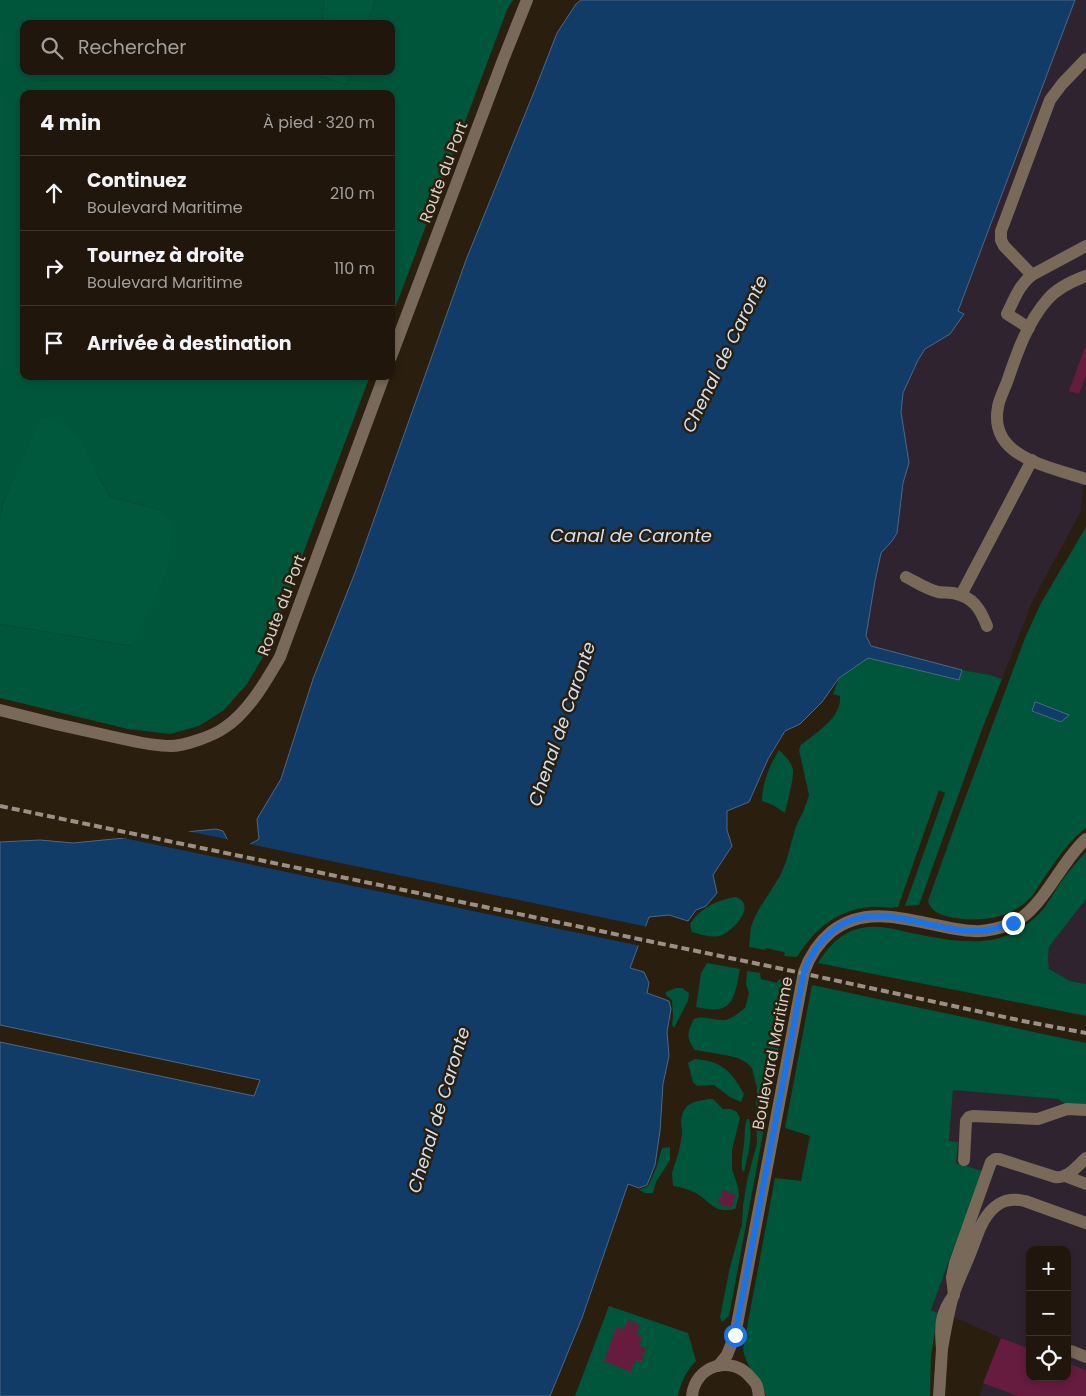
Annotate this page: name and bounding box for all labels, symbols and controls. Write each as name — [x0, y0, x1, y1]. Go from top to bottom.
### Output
search box — [20, 20, 395, 75]
icon: search — [38, 34, 66, 62]
text: Rechercher — [78, 34, 186, 61]
text: 4 min — [40, 108, 101, 137]
text: À pied · 320 m — [263, 111, 375, 134]
street label: Route du Port — [414, 118, 473, 226]
text: Continuez — [87, 167, 186, 194]
icon: ahead — [40, 179, 68, 207]
text: 210 m — [330, 182, 375, 205]
text: Boulevard Maritime — [87, 196, 243, 219]
text: Tournez à droite — [87, 242, 244, 269]
icon: right — [40, 254, 68, 282]
text: 110 m — [334, 257, 375, 280]
text: Boulevard Maritime — [87, 271, 243, 294]
water label: Chenal de Caronte — [676, 271, 774, 437]
icon: arrive — [40, 329, 68, 357]
text: Arrivée à destination — [87, 330, 292, 357]
water label: Canal de Caronte — [550, 523, 712, 548]
street label: Route du Port — [252, 551, 311, 659]
water label: Chenal de Caronte — [522, 638, 601, 809]
route end — [1002, 912, 1025, 935]
street label: Boulevard Maritime — [746, 974, 799, 1132]
water label: Chenal de Caronte — [401, 1024, 476, 1196]
map controls — [1026, 1246, 1071, 1381]
button: + — [1026, 1246, 1071, 1291]
button: − — [1026, 1291, 1071, 1336]
route start — [724, 1324, 747, 1347]
button: locate — [1026, 1336, 1071, 1381]

